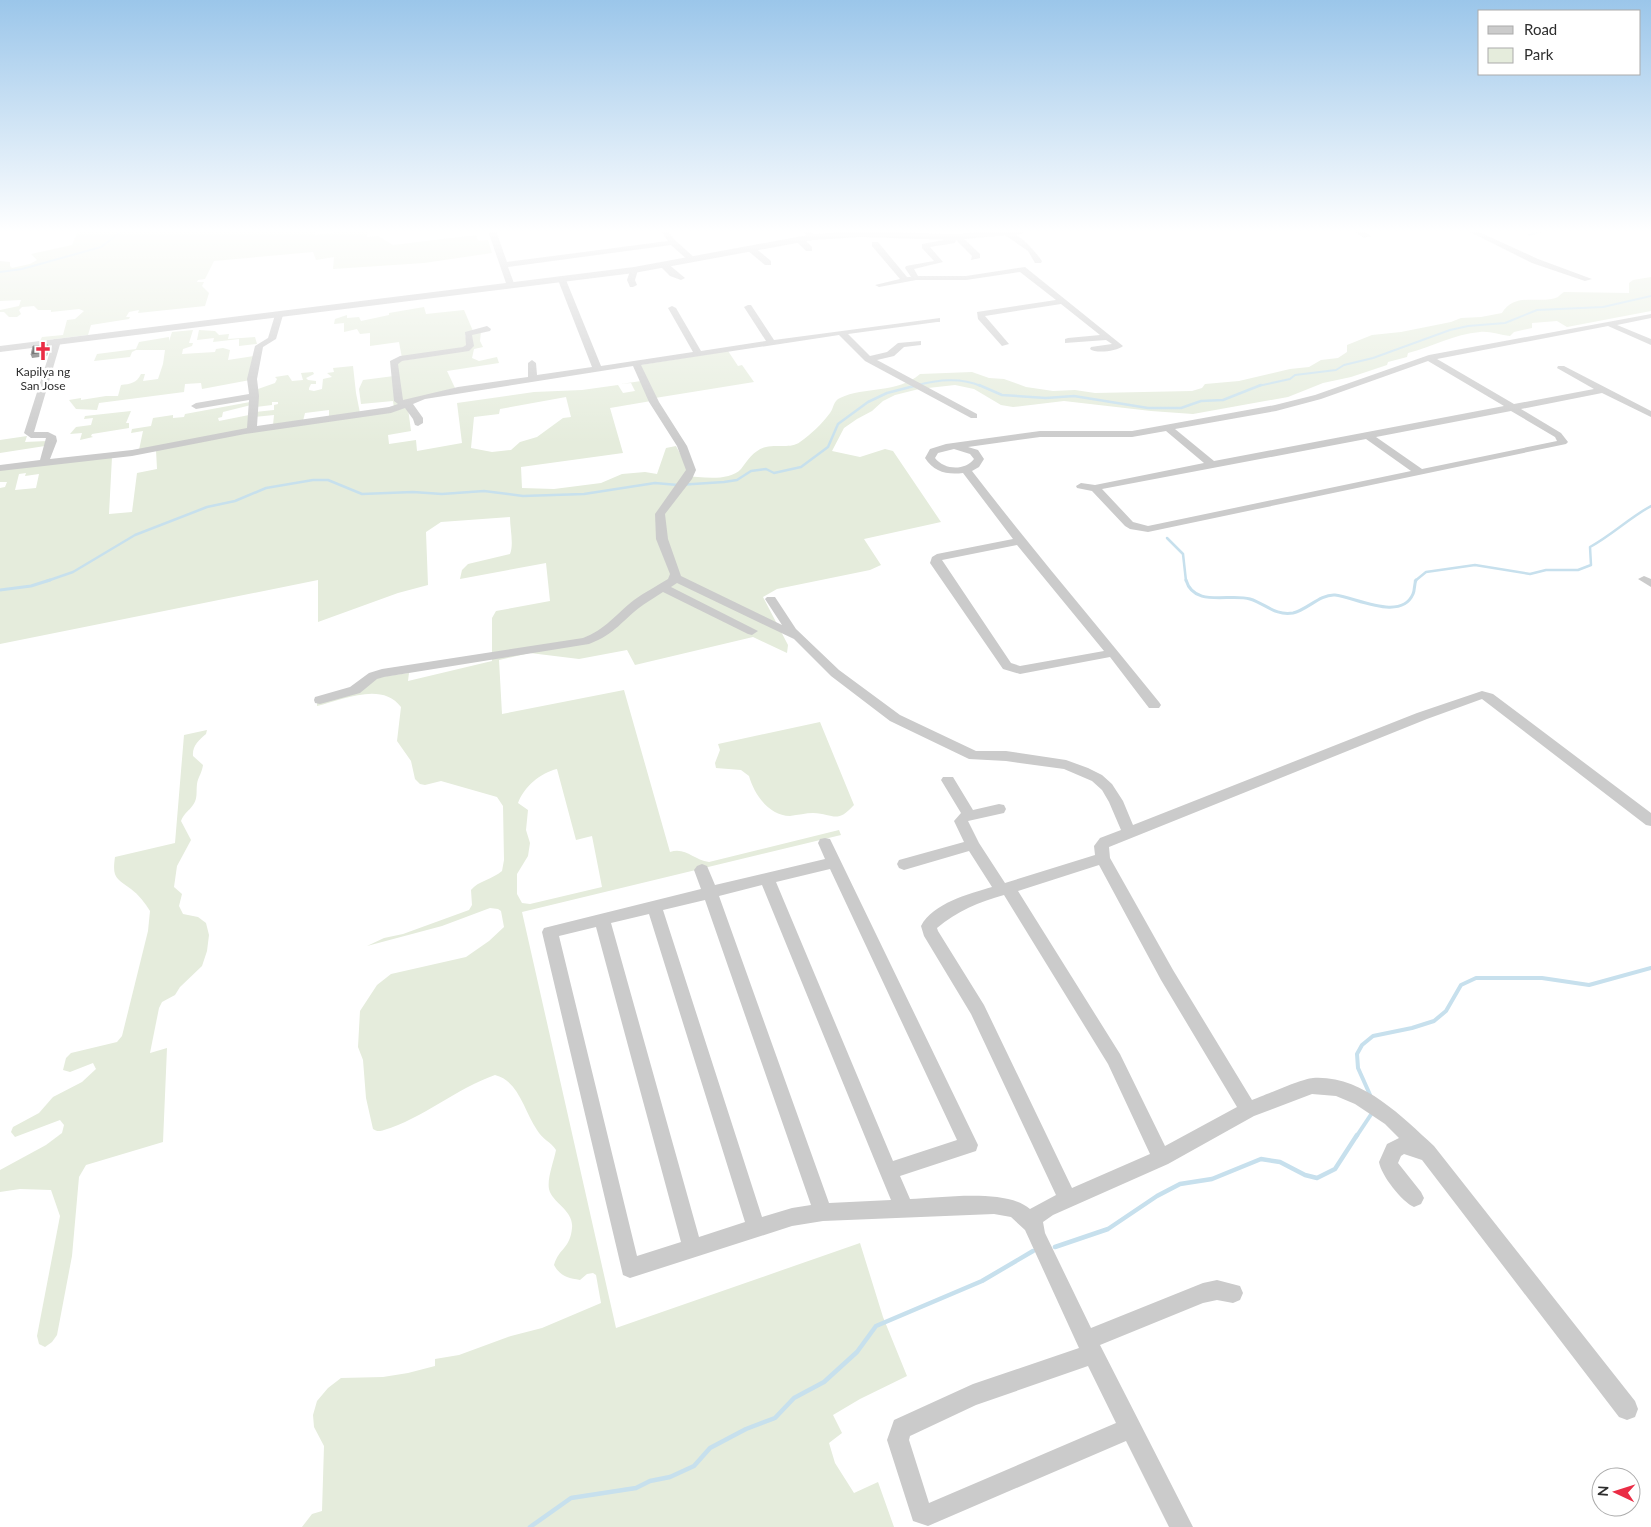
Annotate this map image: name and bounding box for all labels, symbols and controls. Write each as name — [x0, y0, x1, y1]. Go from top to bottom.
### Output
legend — [1478, 10, 1641, 75]
text: Road — [1524, 20, 1557, 38]
text: Park — [1524, 45, 1554, 63]
church icon: Kapilya ng San Jose — [32, 340, 54, 362]
place label: Kapilya ng San Jose — [16, 364, 70, 393]
north arrow — [1591, 1467, 1641, 1517]
text: N — [1594, 1485, 1611, 1497]

